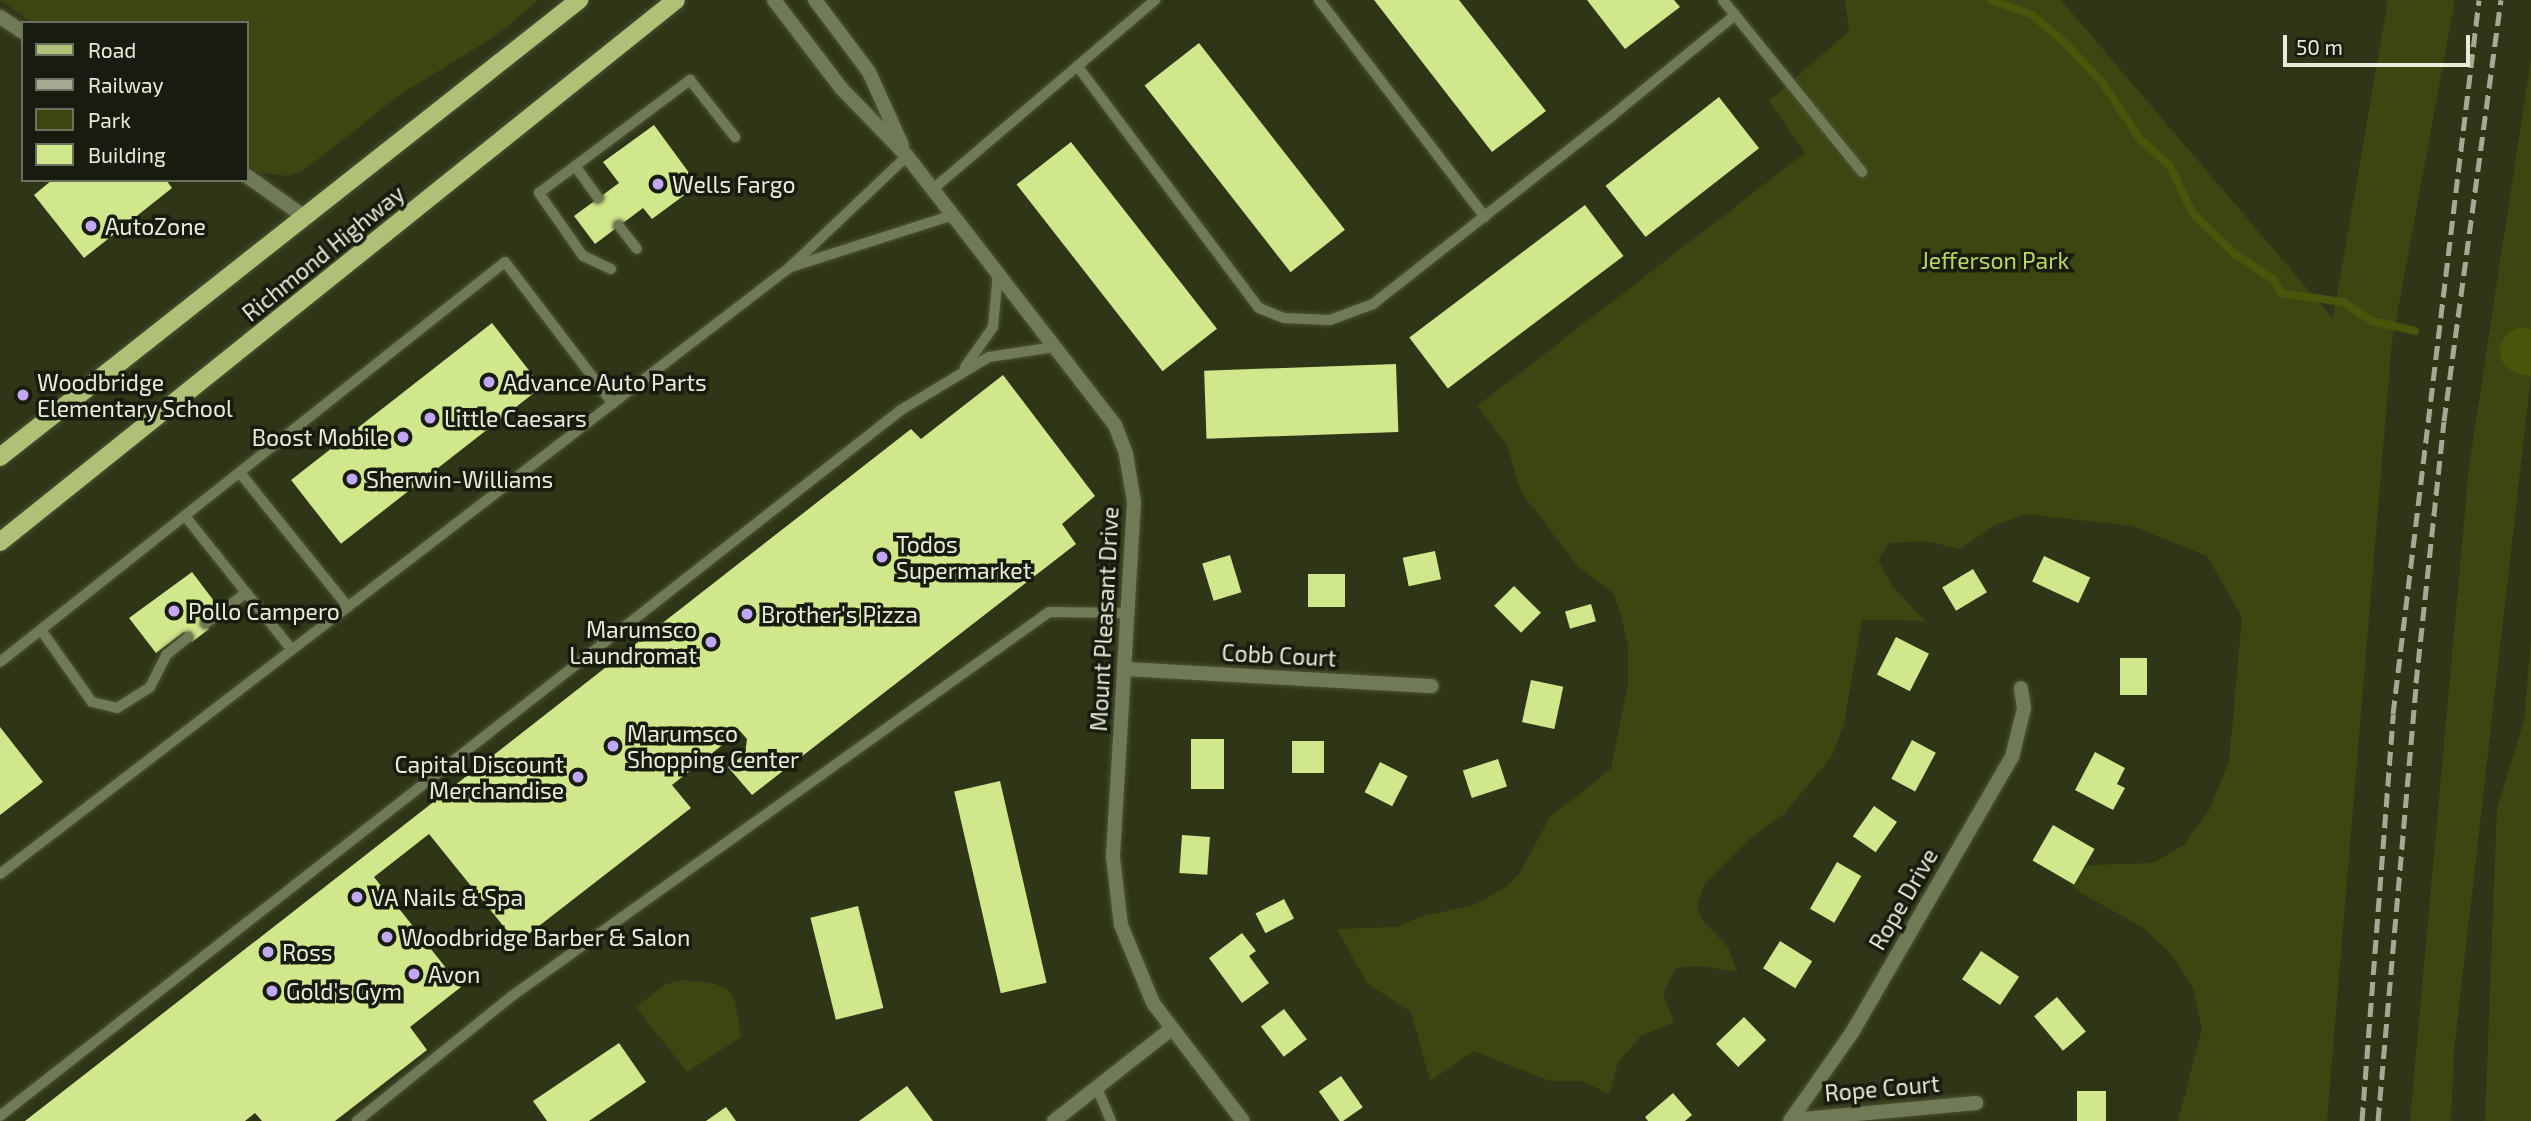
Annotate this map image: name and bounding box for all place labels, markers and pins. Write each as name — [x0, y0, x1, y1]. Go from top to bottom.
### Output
place label: Wells Fargo — [672, 170, 796, 198]
marker: Wells Fargo — [650, 176, 666, 192]
place label: AutoZone — [105, 212, 206, 240]
marker: AutoZone — [83, 218, 99, 234]
place label: Woodbridge Elementary School — [37, 368, 233, 422]
place label: Advance Auto Parts — [503, 368, 707, 396]
marker: Advance Auto Parts — [481, 374, 497, 390]
marker: Woodbridge Elementary School — [15, 387, 31, 403]
place label: Little Caesars — [444, 404, 587, 432]
marker: Little Caesars — [422, 410, 438, 426]
place label: Boost Mobile — [252, 423, 389, 451]
marker: Boost Mobile — [395, 429, 411, 445]
place label: Sherwin-Williams — [366, 465, 553, 493]
marker: Sherwin-Williams — [344, 471, 360, 487]
place label: Todos Supermarket — [896, 530, 1031, 584]
marker: Todos Supermarket — [874, 549, 890, 565]
place label: Pollo Campero — [188, 597, 340, 625]
place label: Brother's Pizza — [761, 600, 918, 628]
marker: Pollo Campero — [166, 603, 182, 619]
marker: Brother's Pizza — [739, 606, 755, 622]
place label: Marumsco Laundromat — [569, 615, 697, 669]
marker: Marumsco Laundromat — [703, 634, 719, 650]
place label: Marumsco Shopping Center — [627, 719, 799, 773]
marker: Marumsco Shopping Center — [605, 738, 621, 754]
place label: Capital Discount Merchandise — [394, 750, 564, 804]
marker: Capital Discount Merchandise — [570, 769, 586, 785]
place label: VA Nails & Spa — [371, 883, 524, 911]
marker: VA Nails & Spa — [349, 889, 365, 905]
place label: Woodbridge Barber & Salon — [401, 923, 691, 951]
marker: Woodbridge Barber & Salon — [379, 929, 395, 945]
place label: Ross — [282, 938, 333, 966]
marker: Ross — [260, 944, 276, 960]
place label: Avon — [428, 960, 480, 988]
marker: Avon — [406, 966, 422, 982]
place label: Gold's Gym — [286, 977, 402, 1005]
marker: Gold's Gym — [264, 983, 280, 999]

